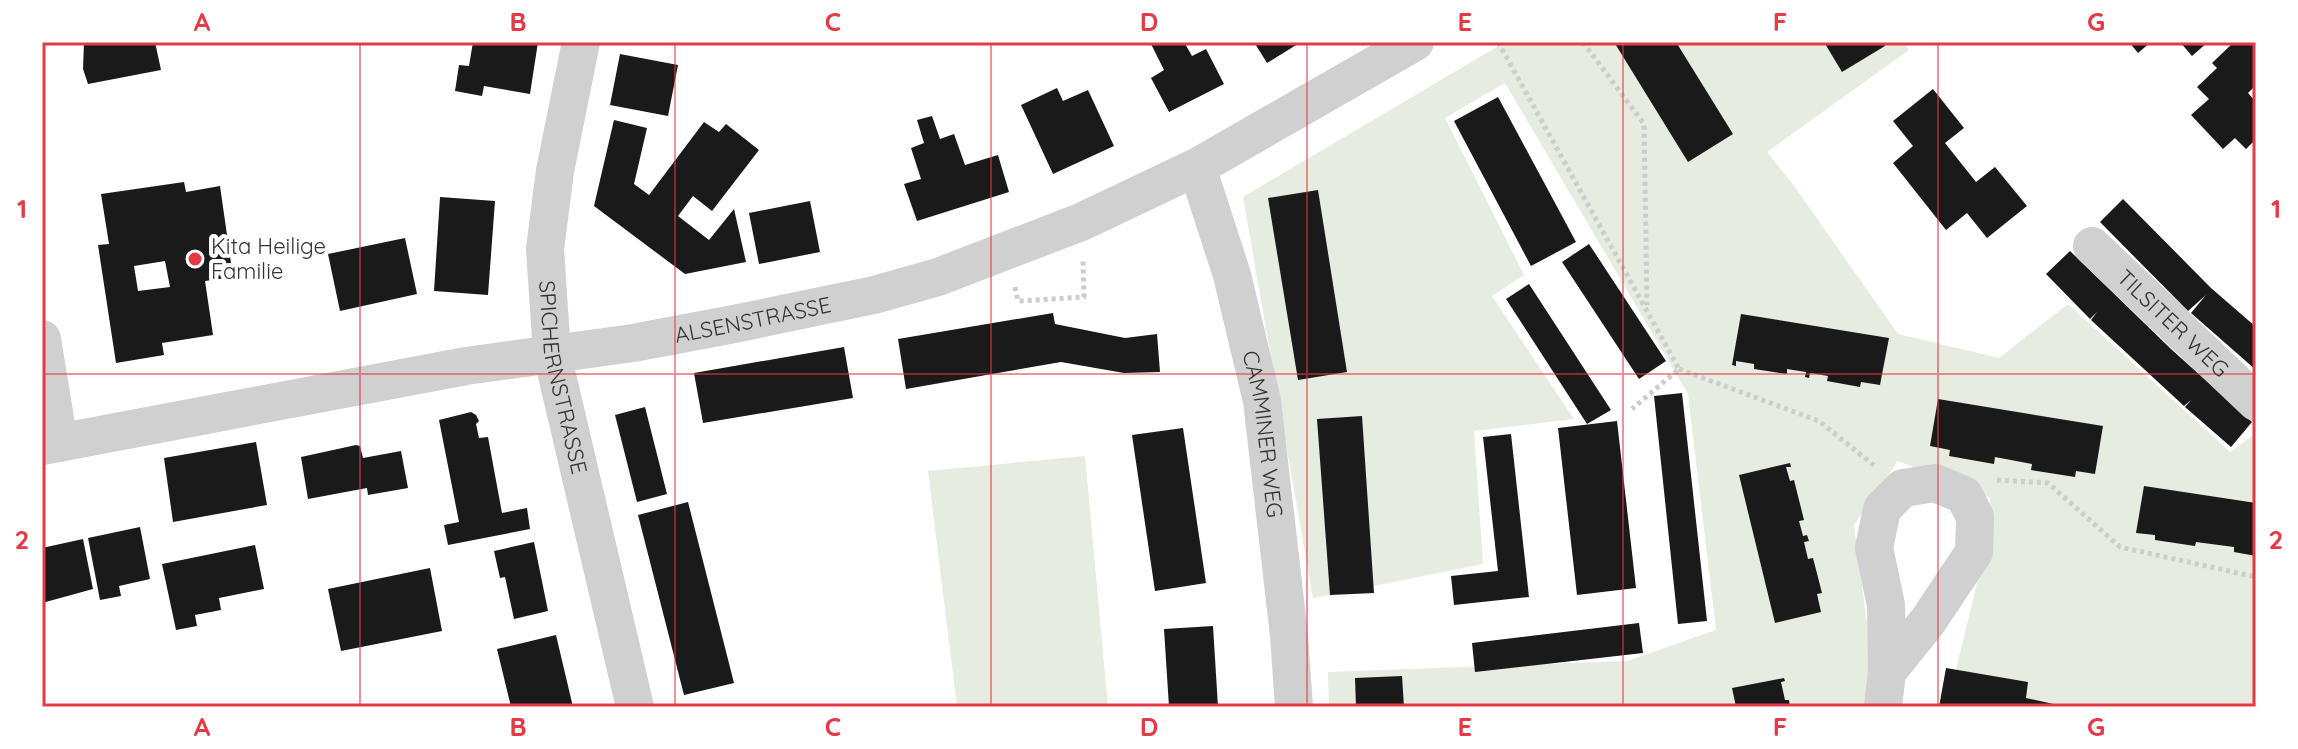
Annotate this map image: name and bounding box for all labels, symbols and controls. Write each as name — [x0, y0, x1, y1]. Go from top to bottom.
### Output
text: A — [194, 5, 211, 38]
text: B — [509, 5, 527, 38]
text: C — [825, 5, 841, 38]
text: D — [1140, 5, 1158, 38]
text: E — [1458, 5, 1472, 38]
text: F — [1773, 5, 1787, 38]
text: G — [2087, 5, 2105, 38]
text: 1 — [17, 192, 27, 225]
text: 1 — [2271, 192, 2281, 225]
place label: Kita Heilige Familie — [211, 232, 326, 285]
marker: Kita Heilige Familie — [186, 250, 204, 268]
street label: TILSITER WEG — [2111, 263, 2235, 383]
street label: SPICHERNSTRASSE — [533, 280, 594, 477]
street label: ALSENSTRASSE — [672, 290, 833, 349]
street label: CAMMINER WEG — [1236, 348, 1289, 519]
text: 2 — [15, 523, 29, 556]
text: 2 — [2269, 523, 2283, 556]
text: A — [194, 710, 211, 743]
text: B — [509, 710, 527, 743]
text: C — [825, 710, 841, 743]
text: D — [1140, 710, 1158, 743]
text: E — [1458, 710, 1472, 743]
text: F — [1773, 710, 1787, 743]
text: G — [2087, 710, 2105, 743]

